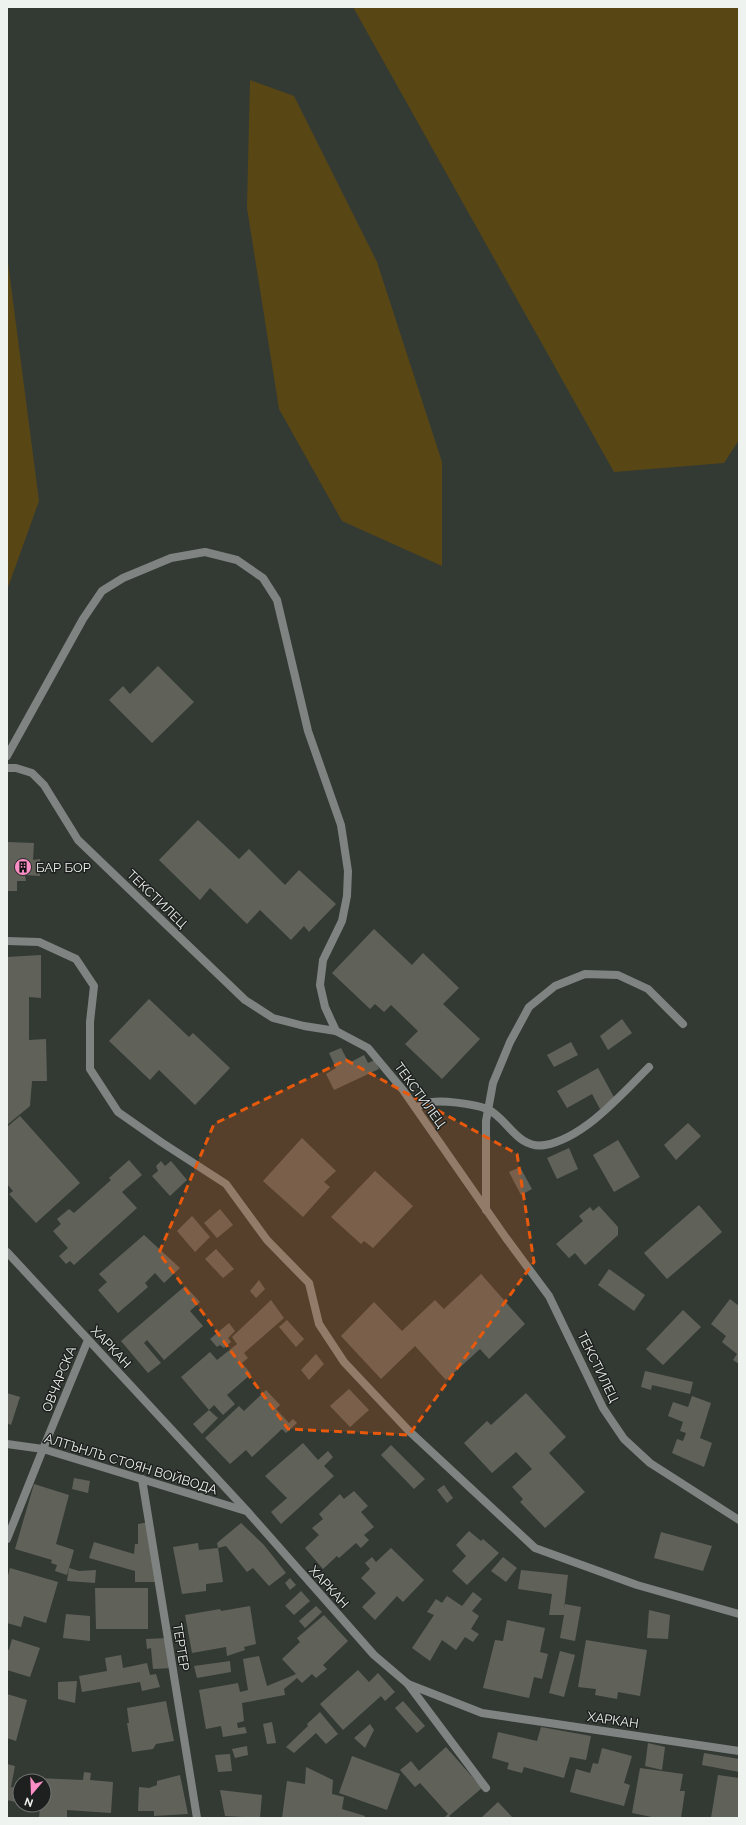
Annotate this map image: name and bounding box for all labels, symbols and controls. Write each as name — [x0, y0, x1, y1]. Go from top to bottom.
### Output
building icon: БАР БОР — [13, 857, 33, 877]
place label: БАР БОР — [36, 860, 91, 875]
street label: ТЕКСТИЛЕЦ — [124, 867, 190, 931]
street label: ТЕКСТИЛЕЦ — [391, 1059, 449, 1131]
street label: ХАРКАН — [88, 1323, 134, 1371]
street label: ТЕКСТИЛЕЦ — [574, 1329, 622, 1405]
street label: ОВЧАРСКА — [39, 1344, 79, 1414]
street label: АЛТЪНЛЪ СТОЯН ВОЙВОДА — [43, 1431, 219, 1498]
street label: ХАРКАН — [306, 1563, 352, 1611]
street label: ТЕРТЕР — [170, 1622, 192, 1672]
street label: ХАРКАН — [586, 1709, 640, 1731]
north arrow — [12, 1773, 52, 1813]
text: N — [23, 1794, 35, 1809]

